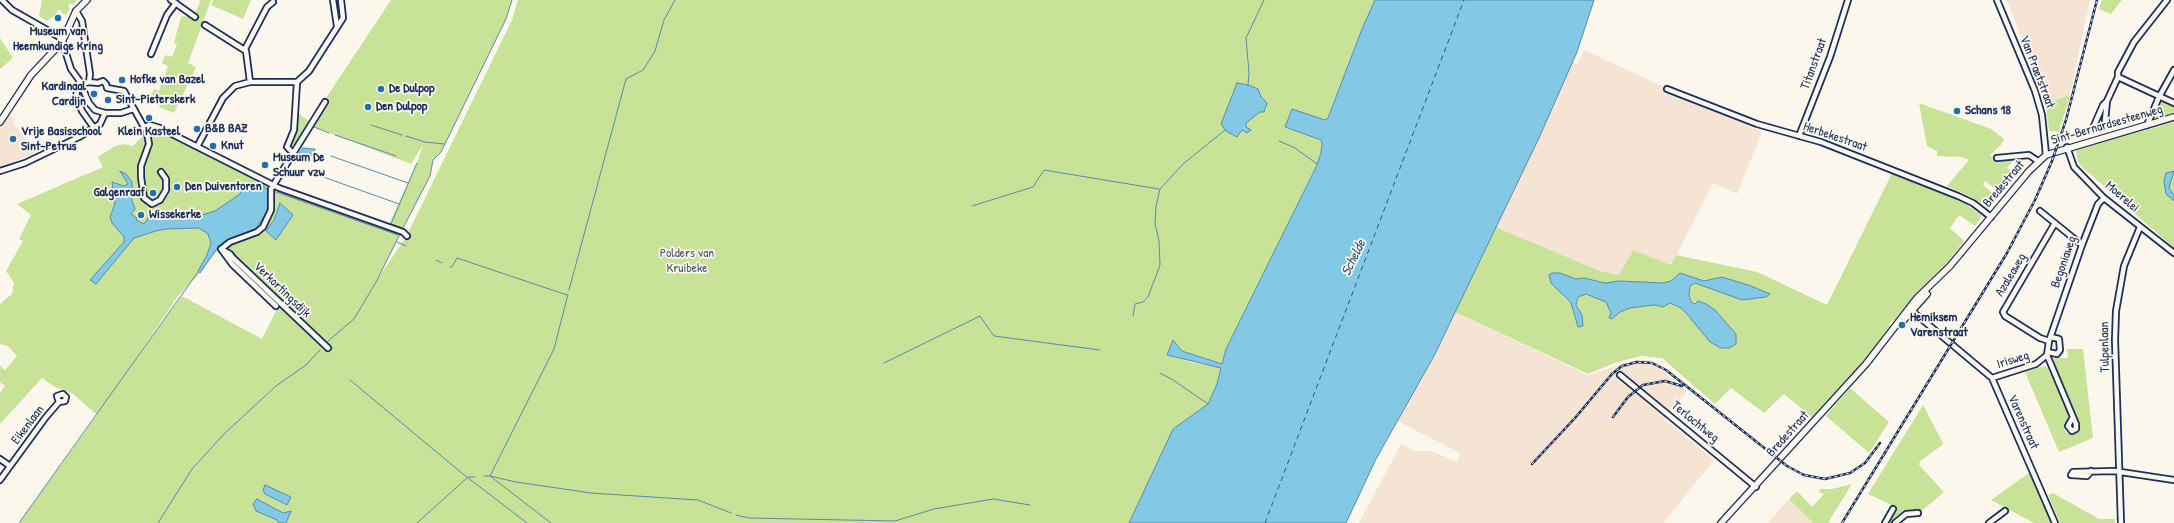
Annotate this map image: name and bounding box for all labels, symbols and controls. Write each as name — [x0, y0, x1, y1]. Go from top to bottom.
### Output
marker: Museum van Heemkundige Kring — [53, 13, 63, 23]
place label: Museum van Heemkundige Kring — [13, 24, 103, 55]
street label: Van Praetstraat — [2016, 34, 2058, 110]
street label: Titanstraat — [1798, 36, 1830, 92]
place label: Hofke van Bazel — [130, 72, 205, 88]
marker: Hofke van Bazel — [117, 75, 127, 85]
place label: Kardinaal Cardijn — [42, 79, 86, 110]
place label: De Dulpop — [389, 81, 435, 97]
marker: De Dulpop — [376, 84, 386, 94]
marker: Kardinaal Cardijn — [89, 89, 99, 99]
place label: Sint-Pieterskerk — [116, 92, 195, 108]
marker: Sint-Pieterskerk — [103, 95, 113, 105]
place label: Den Dulpop — [376, 99, 427, 115]
marker: Den Dulpop — [363, 102, 373, 112]
street label: Sint-Bernardsesteenweg — [2050, 102, 2164, 148]
place label: Schans 18 — [1965, 103, 2011, 119]
marker: Schans 18 — [1952, 106, 1962, 116]
marker: Klein Kasteel — [144, 113, 154, 123]
street label: Herbekestraat — [1801, 119, 1869, 155]
place label: B&B BAZ — [205, 121, 248, 137]
place label: Vrije Basisschool Sint-Petrus — [21, 124, 101, 155]
place label: Klein Kasteel — [118, 124, 180, 140]
marker: B&B BAZ — [192, 124, 202, 134]
marker: Vrije Basisschool Sint-Petrus — [8, 134, 18, 144]
place label: Knut — [221, 138, 243, 154]
marker: Knut — [208, 141, 218, 151]
place label: Museum De Schuur vzw — [273, 150, 325, 181]
street label: Bredestraat — [1980, 157, 2028, 211]
marker: Museum De Schuur vzw — [260, 160, 270, 170]
street label: Moerelei — [2102, 178, 2142, 216]
place label: Den Duiventoren — [185, 179, 262, 195]
marker: Den Duiventoren — [172, 182, 182, 192]
place label: Galgenraaf — [94, 185, 145, 201]
marker: Galgenraaf — [148, 188, 158, 198]
place label: Wissekerke — [149, 207, 201, 223]
marker: Wissekerke — [136, 210, 146, 220]
street label: Begoniaweg — [2048, 234, 2080, 290]
water label: Schelde — [1338, 237, 1370, 279]
park label: Polders van Kruibeke — [660, 246, 714, 277]
street label: Azaleaweg — [1992, 251, 2030, 299]
street label: Verkortingsdijk — [250, 259, 314, 321]
place label: Hemiksem Varenstraat — [1910, 310, 1968, 341]
marker: Hemiksem Varenstraat — [1897, 320, 1907, 330]
street label: Tulpenlaan — [2097, 321, 2113, 373]
street label: Irisweg — [1995, 348, 2031, 372]
street label: Varenstraat — [2004, 393, 2042, 451]
street label: Terlochtweg — [1668, 398, 1722, 446]
street label: Eikenlaan — [8, 402, 48, 448]
street label: Bredestraat — [1763, 408, 1813, 460]

